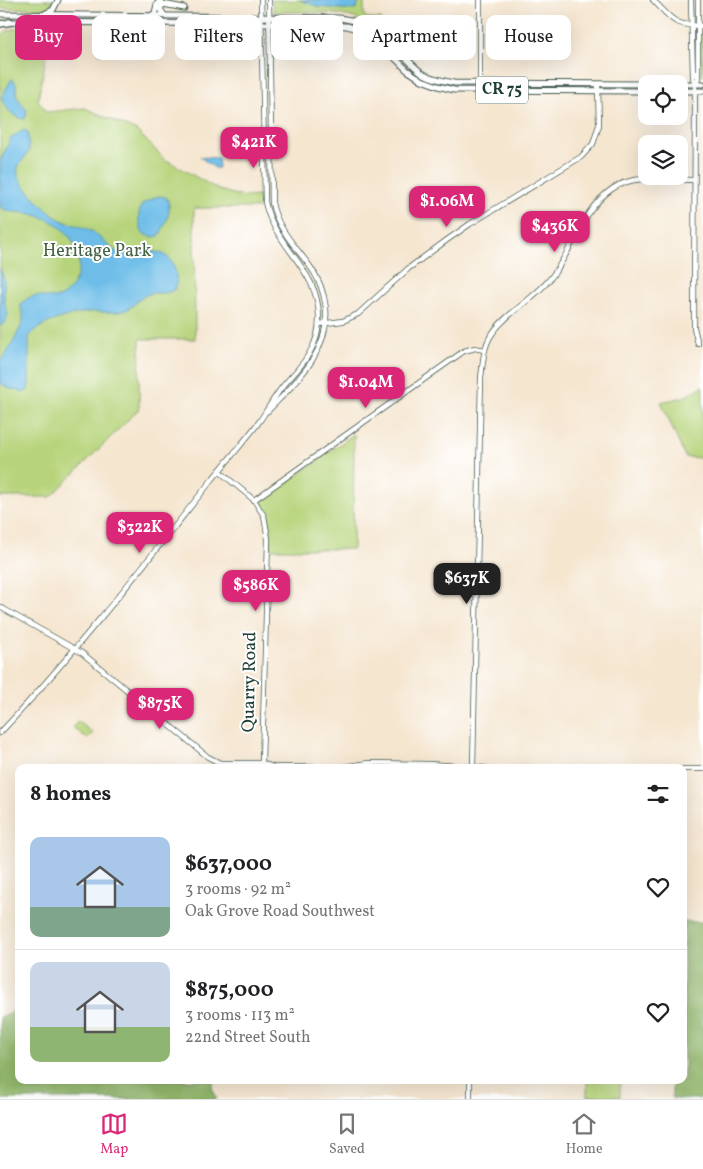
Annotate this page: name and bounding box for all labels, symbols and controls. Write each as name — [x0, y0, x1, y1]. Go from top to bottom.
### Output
chip: Buy — [15, 15, 82, 60]
chip: Rent — [92, 15, 165, 60]
chip: Filters — [175, 15, 261, 60]
chip: New — [271, 15, 343, 60]
chip: Apartment — [353, 15, 476, 60]
chip: House — [486, 15, 571, 60]
map controls — [638, 75, 688, 185]
button: locate — [638, 75, 688, 125]
road number: CR 75 — [476, 76, 528, 104]
pin: $421K — [219, 126, 289, 169]
text: $421K — [232, 132, 276, 154]
button: layers — [638, 135, 688, 185]
pin: $1.06M — [406, 186, 488, 228]
text: $1.06M — [420, 191, 474, 213]
pin: $436K — [520, 210, 590, 253]
text: $436K — [532, 216, 578, 238]
park label: Heritage Park — [43, 239, 151, 264]
pin: $1.04M — [325, 366, 407, 409]
text: $1.04M — [339, 372, 393, 394]
pin: $322K — [105, 512, 175, 554]
text: $322K — [117, 517, 163, 539]
pin: $637K — [432, 562, 502, 605]
text: $637K — [444, 568, 490, 590]
pin: $586K — [221, 570, 291, 612]
text: $586K — [233, 575, 279, 597]
street label: Quarry Road — [237, 631, 263, 733]
pin: $875K — [125, 688, 195, 730]
text: $875K — [138, 693, 182, 715]
text: 8 homes — [30, 780, 111, 809]
icon: filters — [644, 780, 672, 808]
text: $637,000 — [185, 850, 272, 879]
icon: home — [70, 857, 130, 917]
icon: heart — [644, 873, 672, 901]
text: 3 rooms · 92 m² — [185, 879, 291, 901]
text: Oak Grove Road Southwest — [185, 901, 375, 923]
text: $875,000 — [185, 976, 274, 1005]
icon: home — [70, 982, 130, 1042]
icon: heart — [644, 998, 672, 1026]
text: 3 rooms · 113 m² — [185, 1005, 295, 1027]
text: 22nd Street South — [185, 1027, 311, 1049]
tab: Map — [100, 1110, 128, 1159]
tab: Saved — [329, 1110, 365, 1159]
tab: Home — [566, 1110, 603, 1159]

